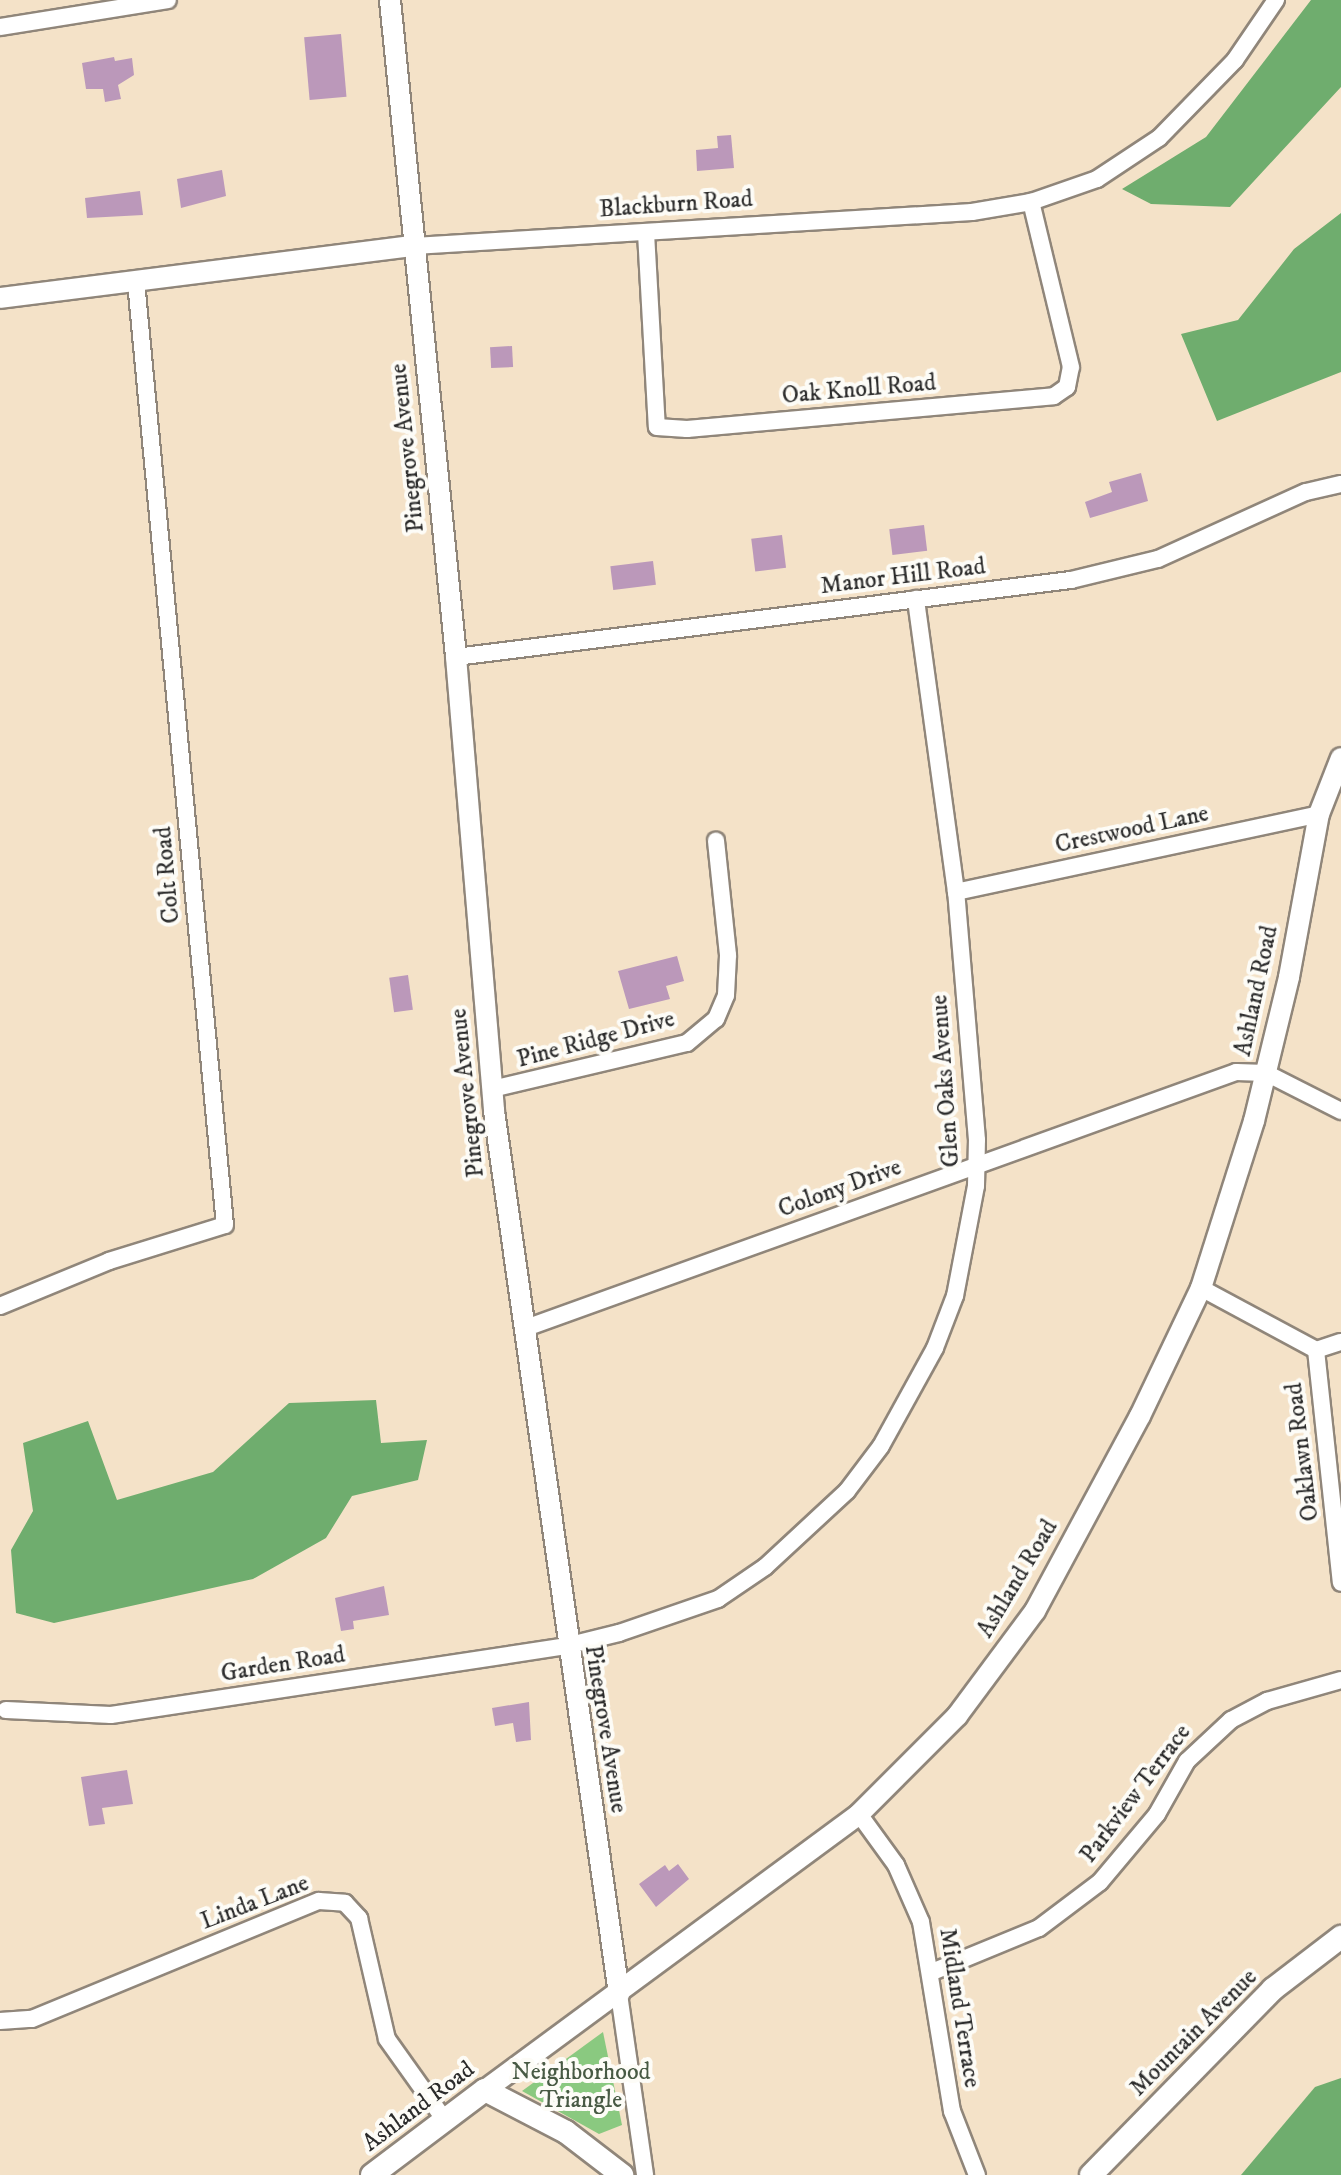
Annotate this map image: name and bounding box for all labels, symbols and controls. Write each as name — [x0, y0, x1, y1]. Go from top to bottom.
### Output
street label: Blackburn Road — [598, 185, 754, 225]
street label: Pinegrove Avenue — [385, 362, 431, 534]
street label: Oak Knoll Road — [781, 369, 937, 411]
street label: Manor Hill Road — [819, 553, 987, 601]
street label: Crestwood Lane — [1053, 800, 1211, 860]
street label: Colt Road — [149, 825, 187, 925]
street label: Ashland Road — [1229, 923, 1285, 1059]
street label: Glen Oaks Avenue — [926, 994, 966, 1168]
street label: Pine Ridge Drive — [514, 1005, 678, 1075]
street label: Pinegrove Avenue — [445, 1007, 491, 1179]
street label: Colony Drive — [775, 1153, 905, 1225]
street label: Oaklawn Road — [1280, 1381, 1326, 1523]
street label: Ashland Road — [972, 1515, 1064, 1643]
street label: Garden Road — [219, 1641, 347, 1689]
street label: Pinegrove Avenue — [578, 1643, 632, 1815]
street label: Parkview Terrace — [1075, 1719, 1197, 1869]
street label: Linda Lane — [197, 1869, 313, 1937]
street label: Midland Terrace — [932, 1926, 986, 2090]
street label: Mountain Avenue — [1124, 1963, 1264, 2103]
street label: Ashland Road — [357, 2056, 481, 2158]
park label: Neighborhood Triangle — [511, 2059, 651, 2115]

